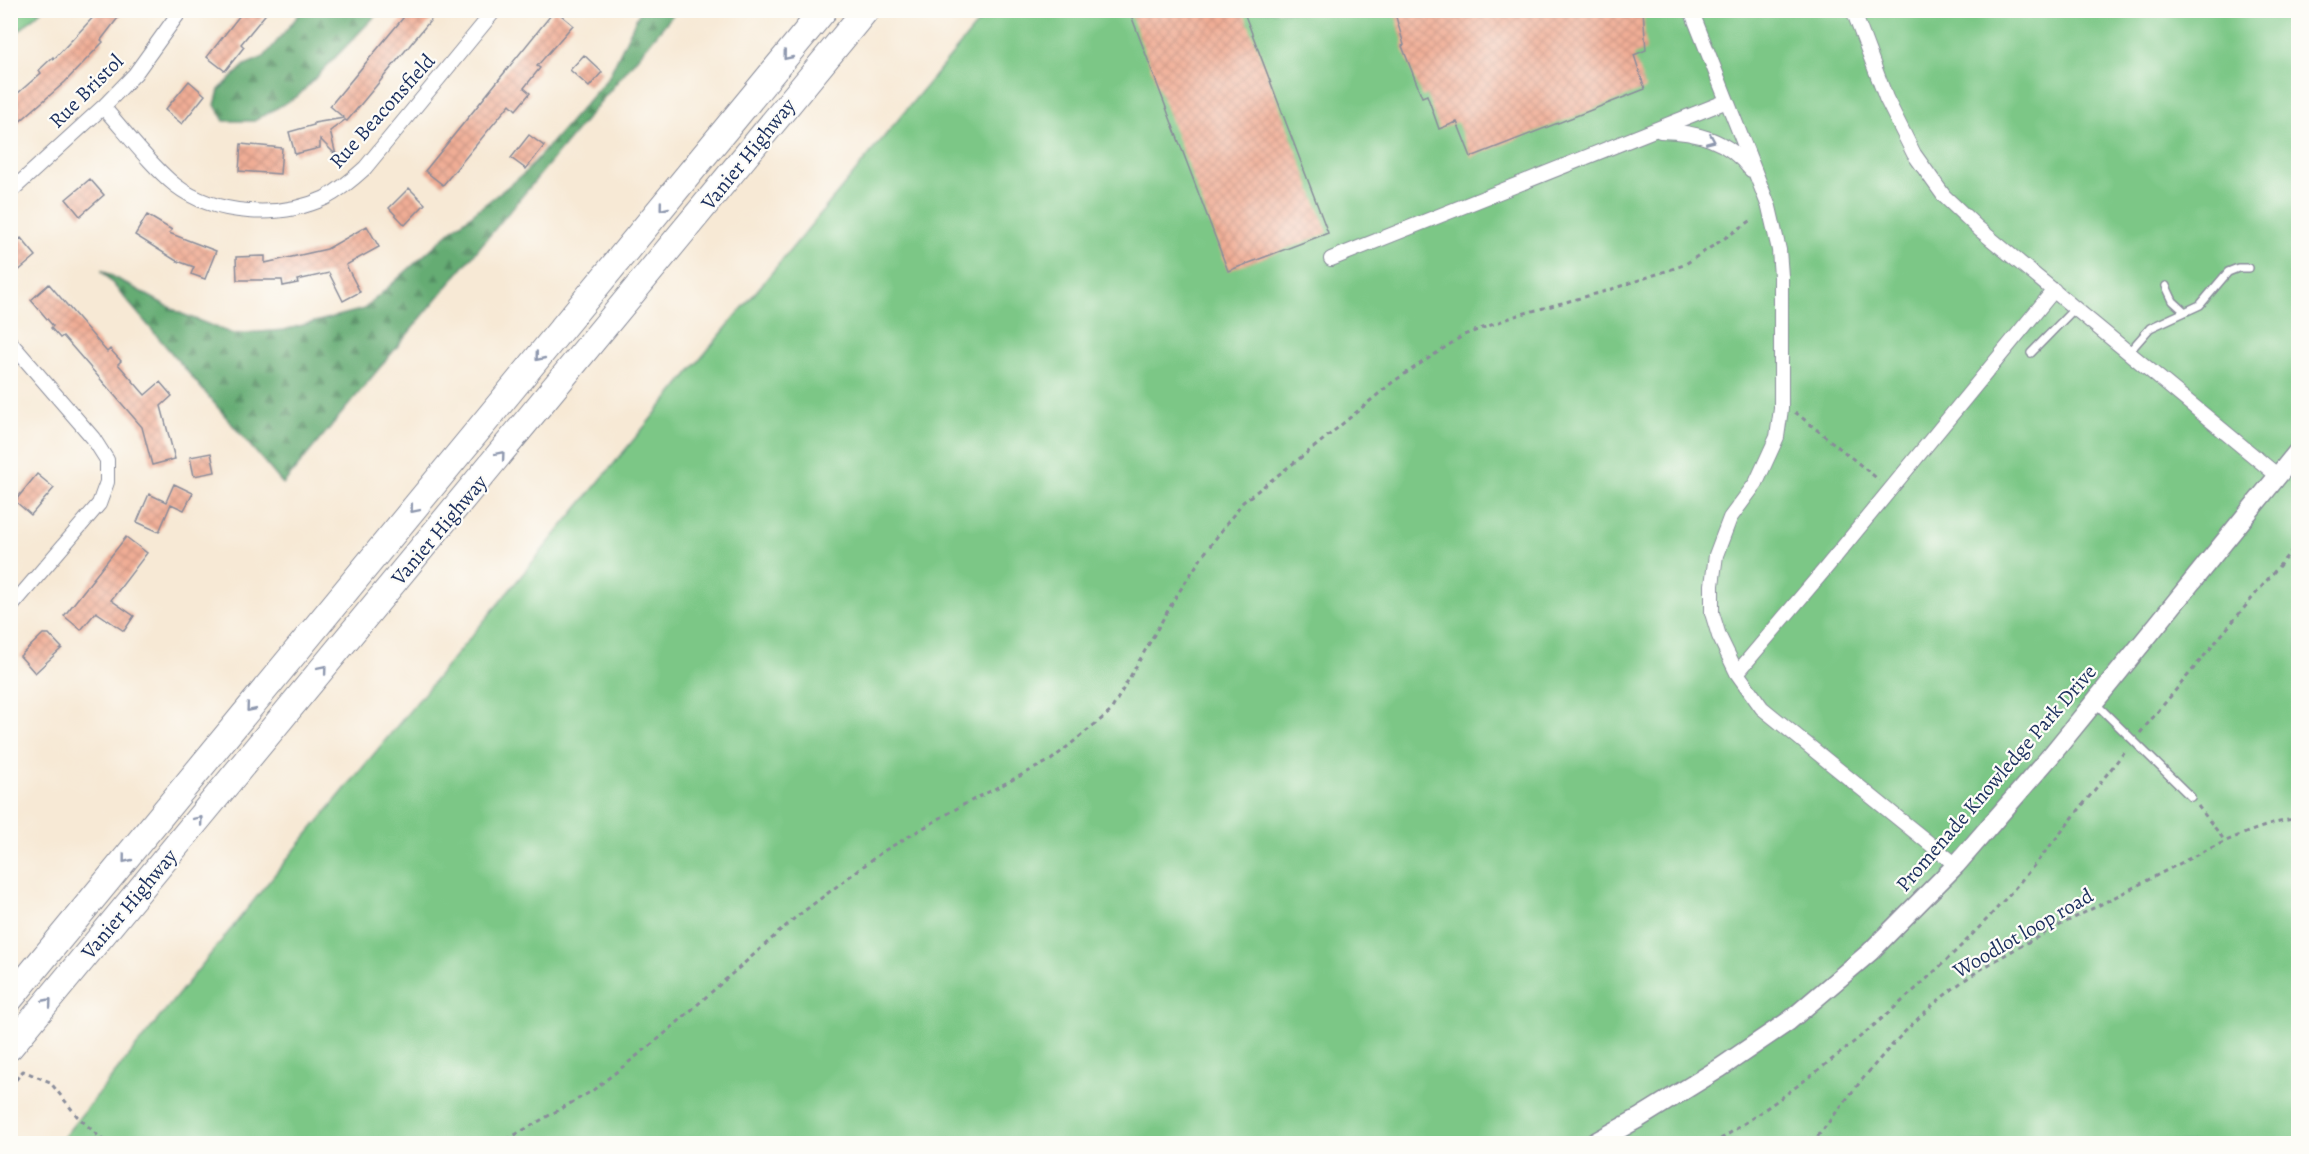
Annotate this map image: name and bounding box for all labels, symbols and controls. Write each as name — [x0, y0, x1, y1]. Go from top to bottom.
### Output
street label: Rue Beaconsfield — [323, 47, 442, 175]
street label: Rue Bristol — [43, 48, 129, 134]
one-way arrow — [784, 49, 795, 60]
street label: Vanier Highway — [694, 92, 802, 216]
one-way arrow — [1704, 133, 1715, 145]
one-way arrow — [660, 200, 671, 211]
one-way arrow — [536, 350, 547, 361]
one-way arrow — [494, 451, 505, 462]
street label: Vanier Highway — [384, 468, 494, 592]
one-way arrow — [410, 502, 421, 513]
street label: Promenade Knowledge Park Drive — [1889, 658, 2103, 898]
one-way arrow — [316, 665, 327, 676]
one-way arrow — [246, 701, 257, 712]
one-way arrow — [192, 816, 203, 827]
street label: Vanier Highway — [74, 842, 184, 966]
one-way arrow — [122, 852, 133, 863]
street label: Woodlot loop road — [1947, 881, 2099, 985]
one-way arrow — [41, 998, 52, 1009]

